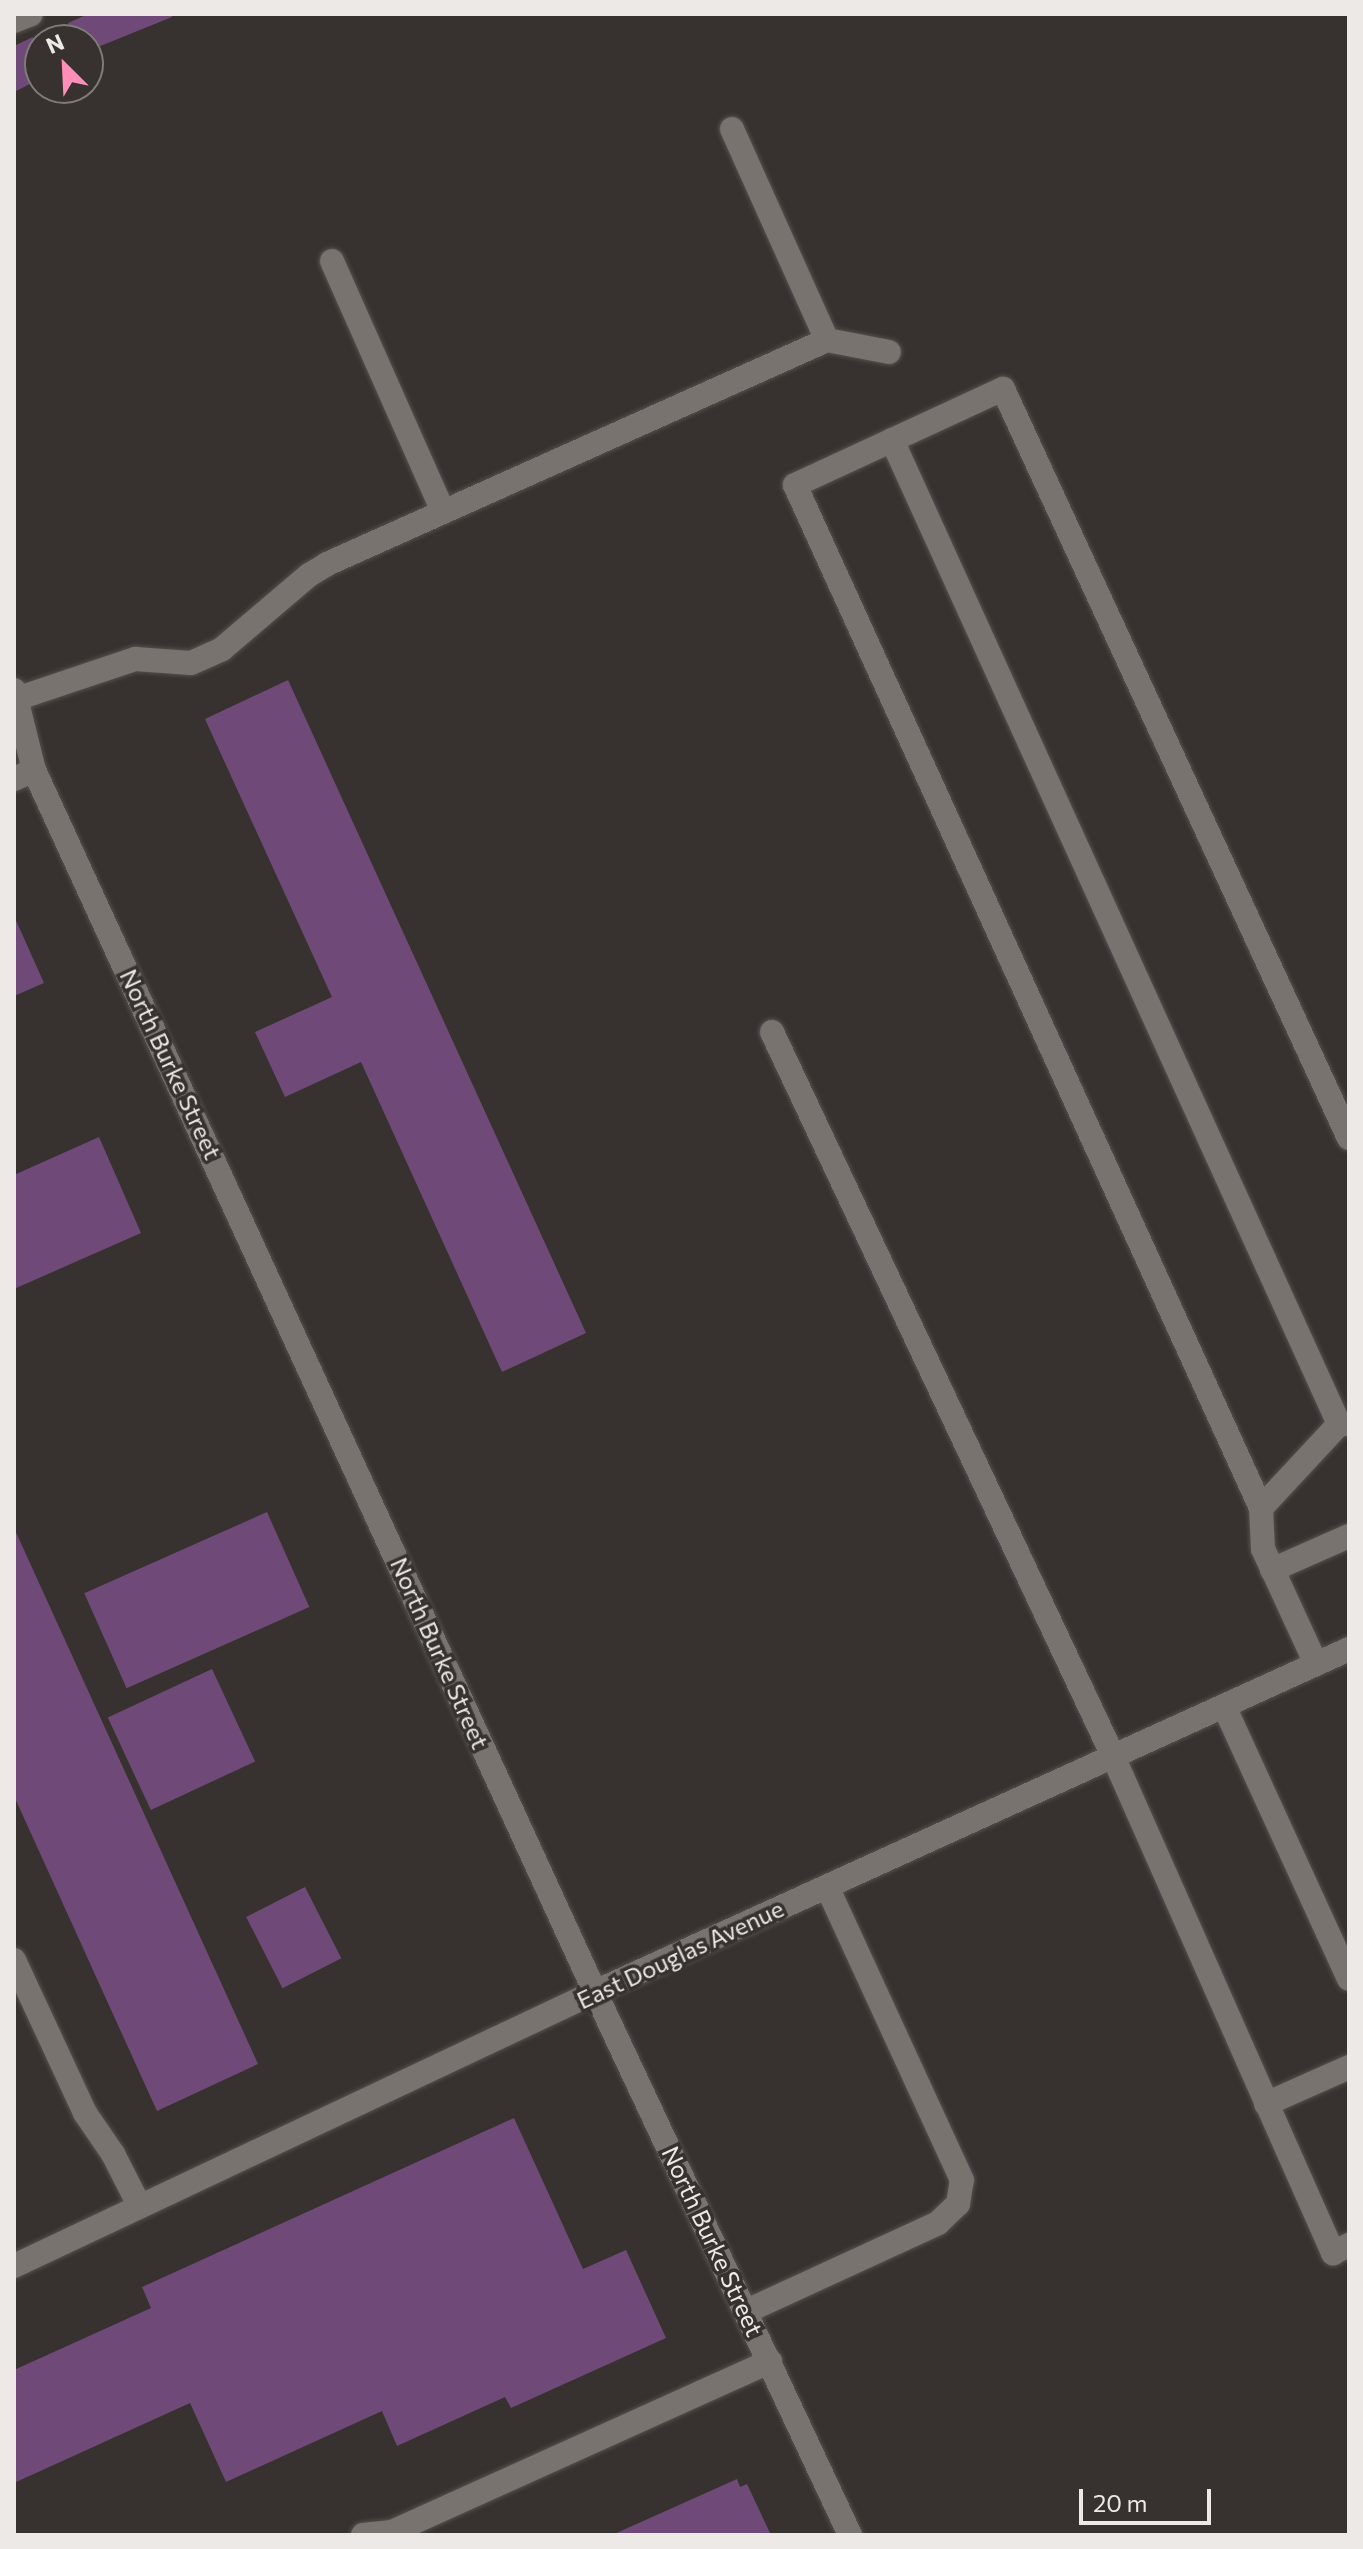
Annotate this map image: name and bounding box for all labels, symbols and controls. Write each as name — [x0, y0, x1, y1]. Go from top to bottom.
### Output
north arrow — [24, 24, 104, 104]
text: N — [42, 28, 68, 59]
street label: North Burke Street — [114, 964, 228, 1164]
street label: North Burke Street — [385, 1553, 495, 1753]
street label: East Douglas Avenue — [572, 1893, 788, 2015]
street label: North Burke Street — [656, 2141, 770, 2341]
scale bar — [1083, 2473, 1215, 2523]
text: 20 m — [1093, 2488, 1147, 2517]

